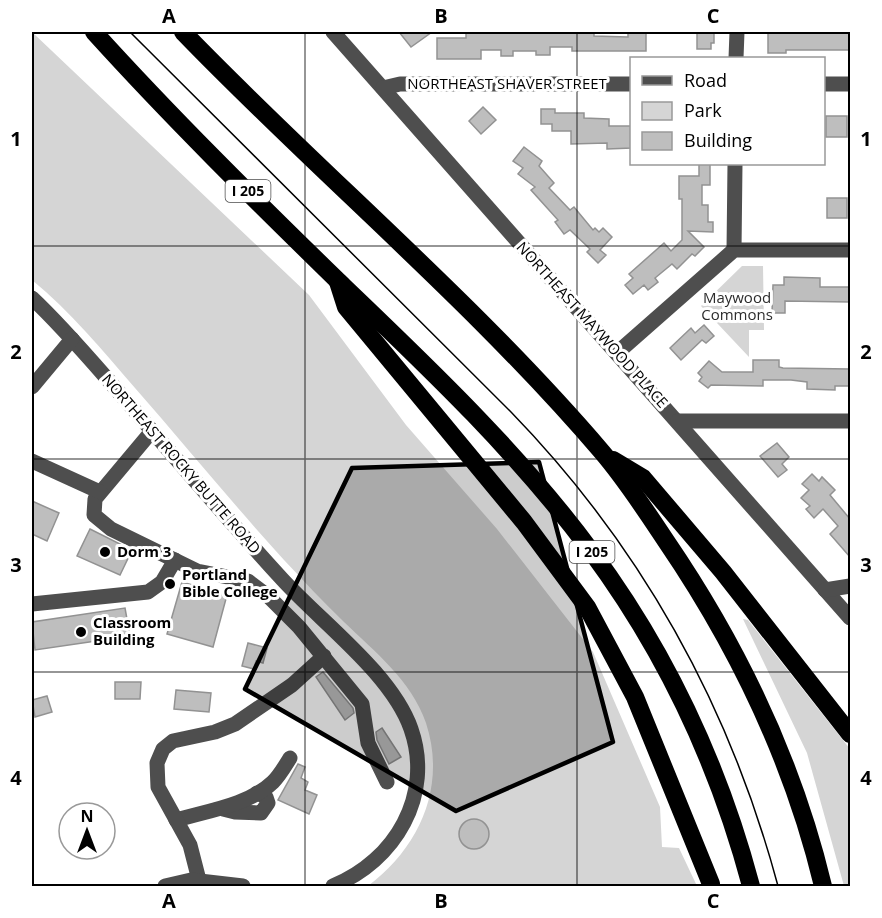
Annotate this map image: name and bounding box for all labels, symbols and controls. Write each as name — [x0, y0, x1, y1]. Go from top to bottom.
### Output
text: A — [162, 2, 176, 29]
text: B — [434, 2, 448, 29]
text: C — [707, 2, 720, 29]
legend — [630, 57, 825, 165]
text: Road — [684, 68, 727, 92]
street label: NORTHEAST SHAVER STREET — [407, 73, 608, 93]
text: Park — [684, 98, 722, 122]
text: 1 — [10, 125, 22, 152]
text: 1 — [860, 125, 872, 152]
text: Building — [684, 128, 752, 152]
road number: I 205 — [226, 180, 270, 202]
street label: NORTHEAST MAYWOOD PLACE — [513, 237, 673, 412]
park label: Maywood Commons — [701, 287, 773, 324]
text: 2 — [10, 338, 22, 365]
text: 2 — [860, 338, 872, 365]
street label: NORTHEAST ROCKY BUTTE ROAD — [98, 369, 265, 558]
place label: Dorm 3 — [117, 541, 171, 561]
road number: I 205 — [570, 541, 614, 563]
marker: Dorm 3 — [98, 545, 112, 559]
text: 3 — [10, 551, 22, 578]
text: 3 — [860, 551, 872, 578]
place label: Portland Bible College — [182, 564, 278, 601]
marker: Portland Bible College — [163, 577, 177, 591]
place label: Classroom Building — [93, 612, 171, 649]
marker: Classroom Building — [74, 625, 88, 639]
text: 4 — [10, 764, 22, 791]
text: 4 — [860, 764, 872, 791]
north arrow — [57, 801, 117, 861]
text: N — [80, 805, 94, 827]
text: A — [162, 887, 176, 914]
text: B — [434, 887, 448, 914]
text: C — [707, 887, 720, 914]

